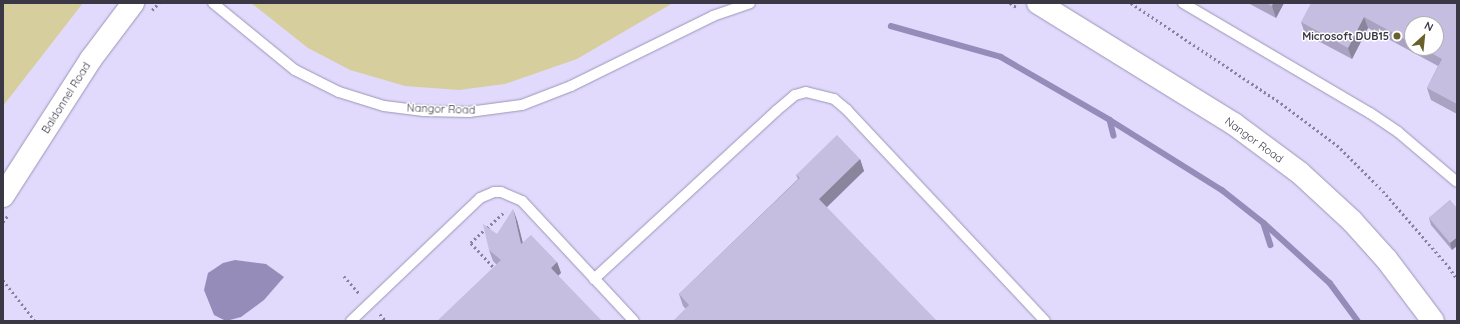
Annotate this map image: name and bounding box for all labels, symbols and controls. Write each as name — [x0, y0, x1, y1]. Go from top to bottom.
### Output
north arrow — [1404, 16, 1444, 56]
text: N — [1422, 18, 1436, 34]
place label: Microsoft DUB15 — [1302, 29, 1389, 43]
marker: Microsoft DUB15 — [1392, 31, 1402, 41]
street label: Baldonnel Road — [39, 60, 93, 136]
street label: Nangor Road — [406, 101, 476, 117]
street label: Nangor Road — [1222, 114, 1286, 166]

